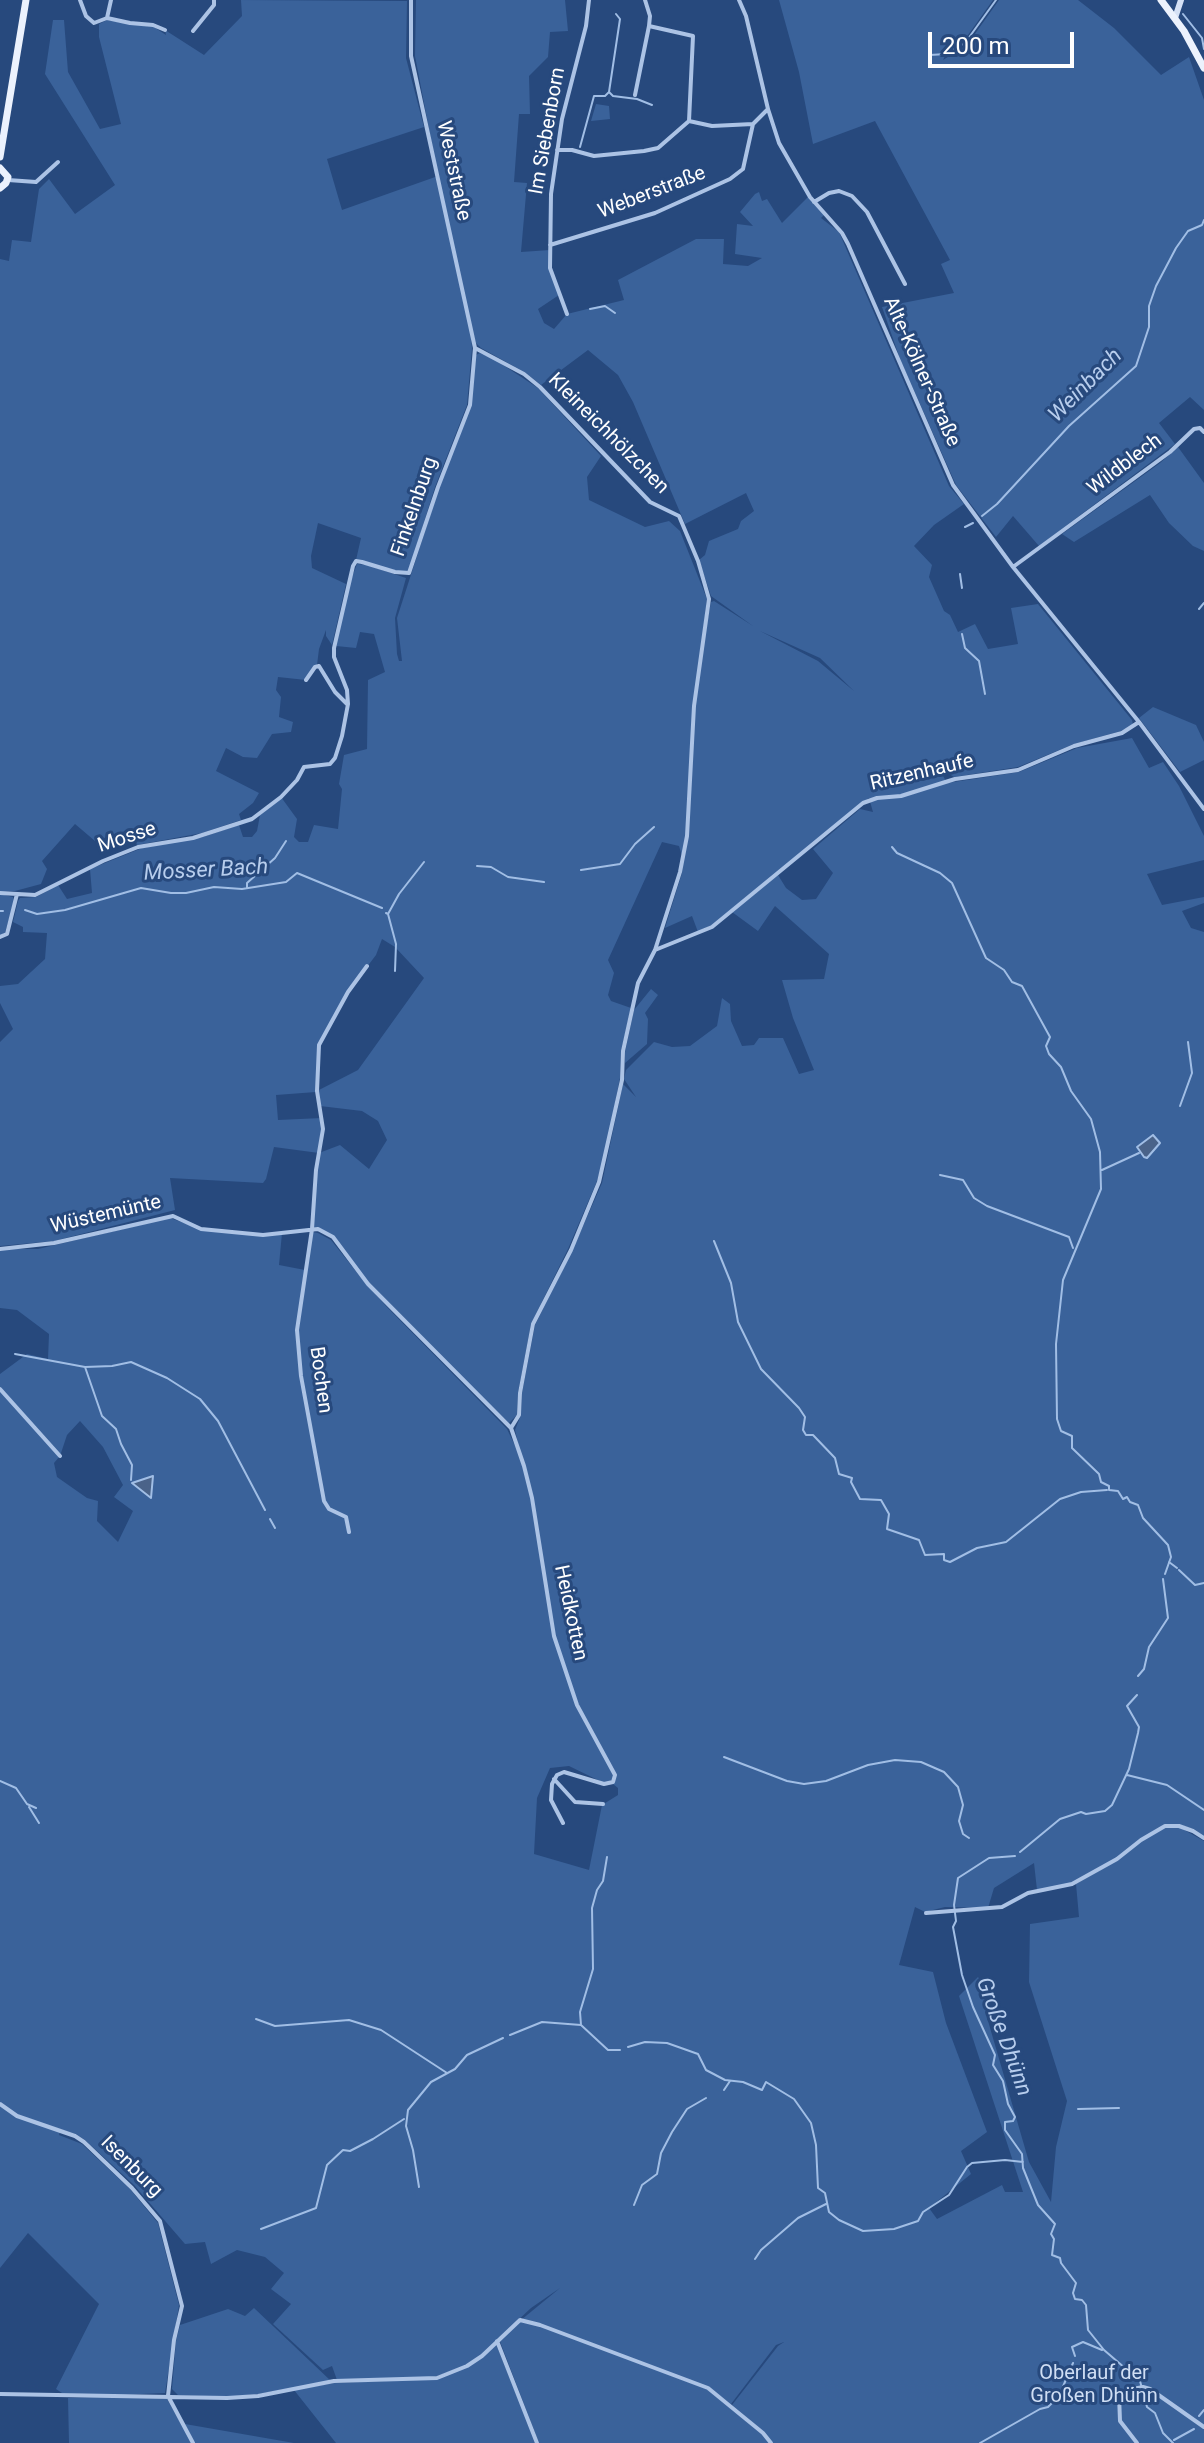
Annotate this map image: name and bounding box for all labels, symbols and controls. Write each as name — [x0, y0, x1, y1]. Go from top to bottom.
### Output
scale bar — [932, 16, 1078, 66]
text: 200 m — [942, 32, 1009, 60]
street label: Im Siebenborn — [525, 66, 571, 196]
street label: Weststraße — [431, 119, 475, 223]
street label: Weberstraße — [595, 161, 709, 225]
street label: Alte-Kölner-Straße — [877, 293, 965, 451]
water label: Weinbach — [1044, 344, 1128, 428]
street label: Kleineichhölzchen — [543, 369, 673, 499]
street label: Wildblech — [1083, 429, 1167, 501]
street label: Finkelnburg — [387, 454, 443, 560]
street label: Ritzenhaufe — [868, 749, 976, 797]
street label: Mosse — [95, 817, 159, 859]
water label: Mosser Bach — [143, 855, 269, 887]
street label: Wüstemünte — [48, 1191, 164, 1239]
street label: Bochen — [303, 1345, 337, 1415]
street label: Heidkotten — [548, 1563, 592, 1663]
water label: Große Dhünn — [969, 1974, 1037, 2100]
street label: Isenburg — [95, 2131, 167, 2203]
park label: Oberlauf der Großen Dhünn — [1030, 2362, 1158, 2409]

